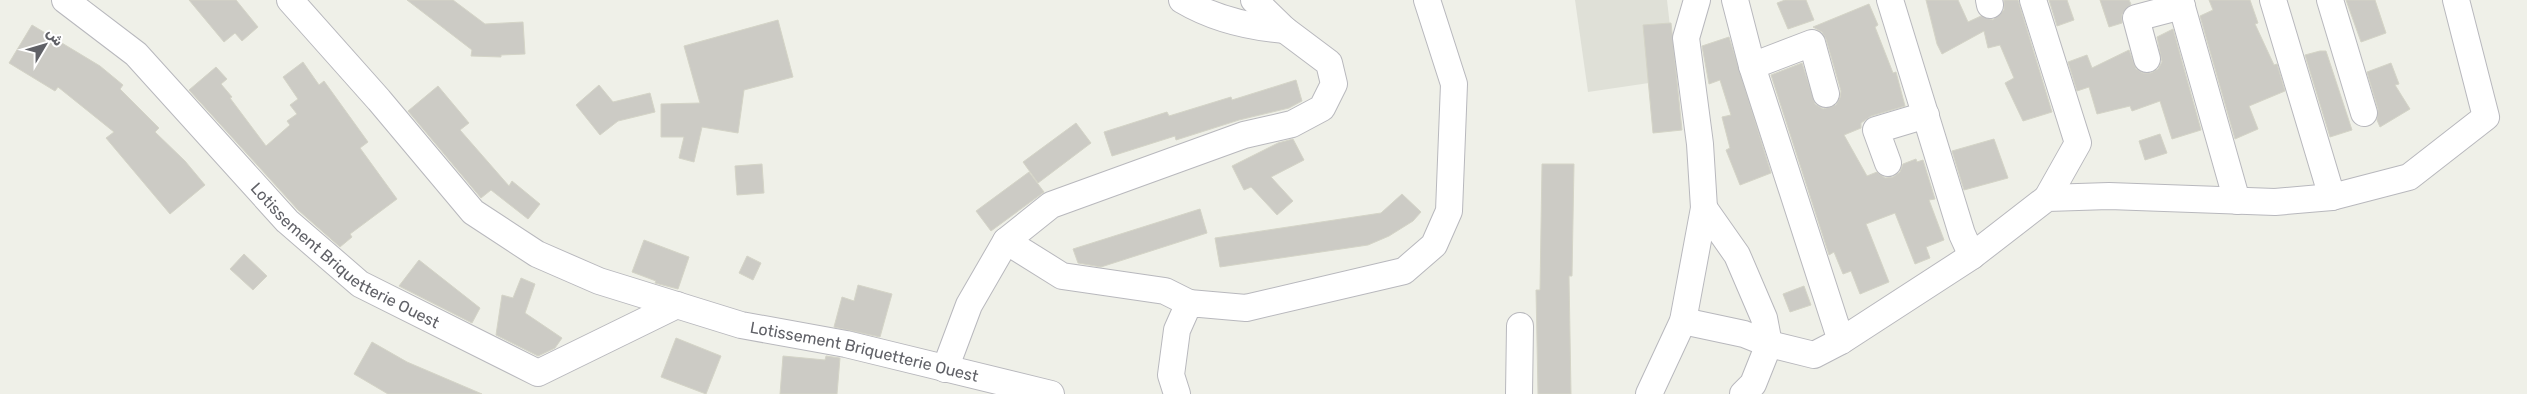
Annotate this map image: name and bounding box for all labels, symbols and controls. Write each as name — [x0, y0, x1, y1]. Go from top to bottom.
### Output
north arrow — [20, 20, 70, 70]
text: ش — [43, 25, 67, 50]
street label: Lotissement Briquetterie Ouest — [247, 178, 443, 332]
street label: Lotissement Briquetterie Ouest — [749, 317, 980, 385]

